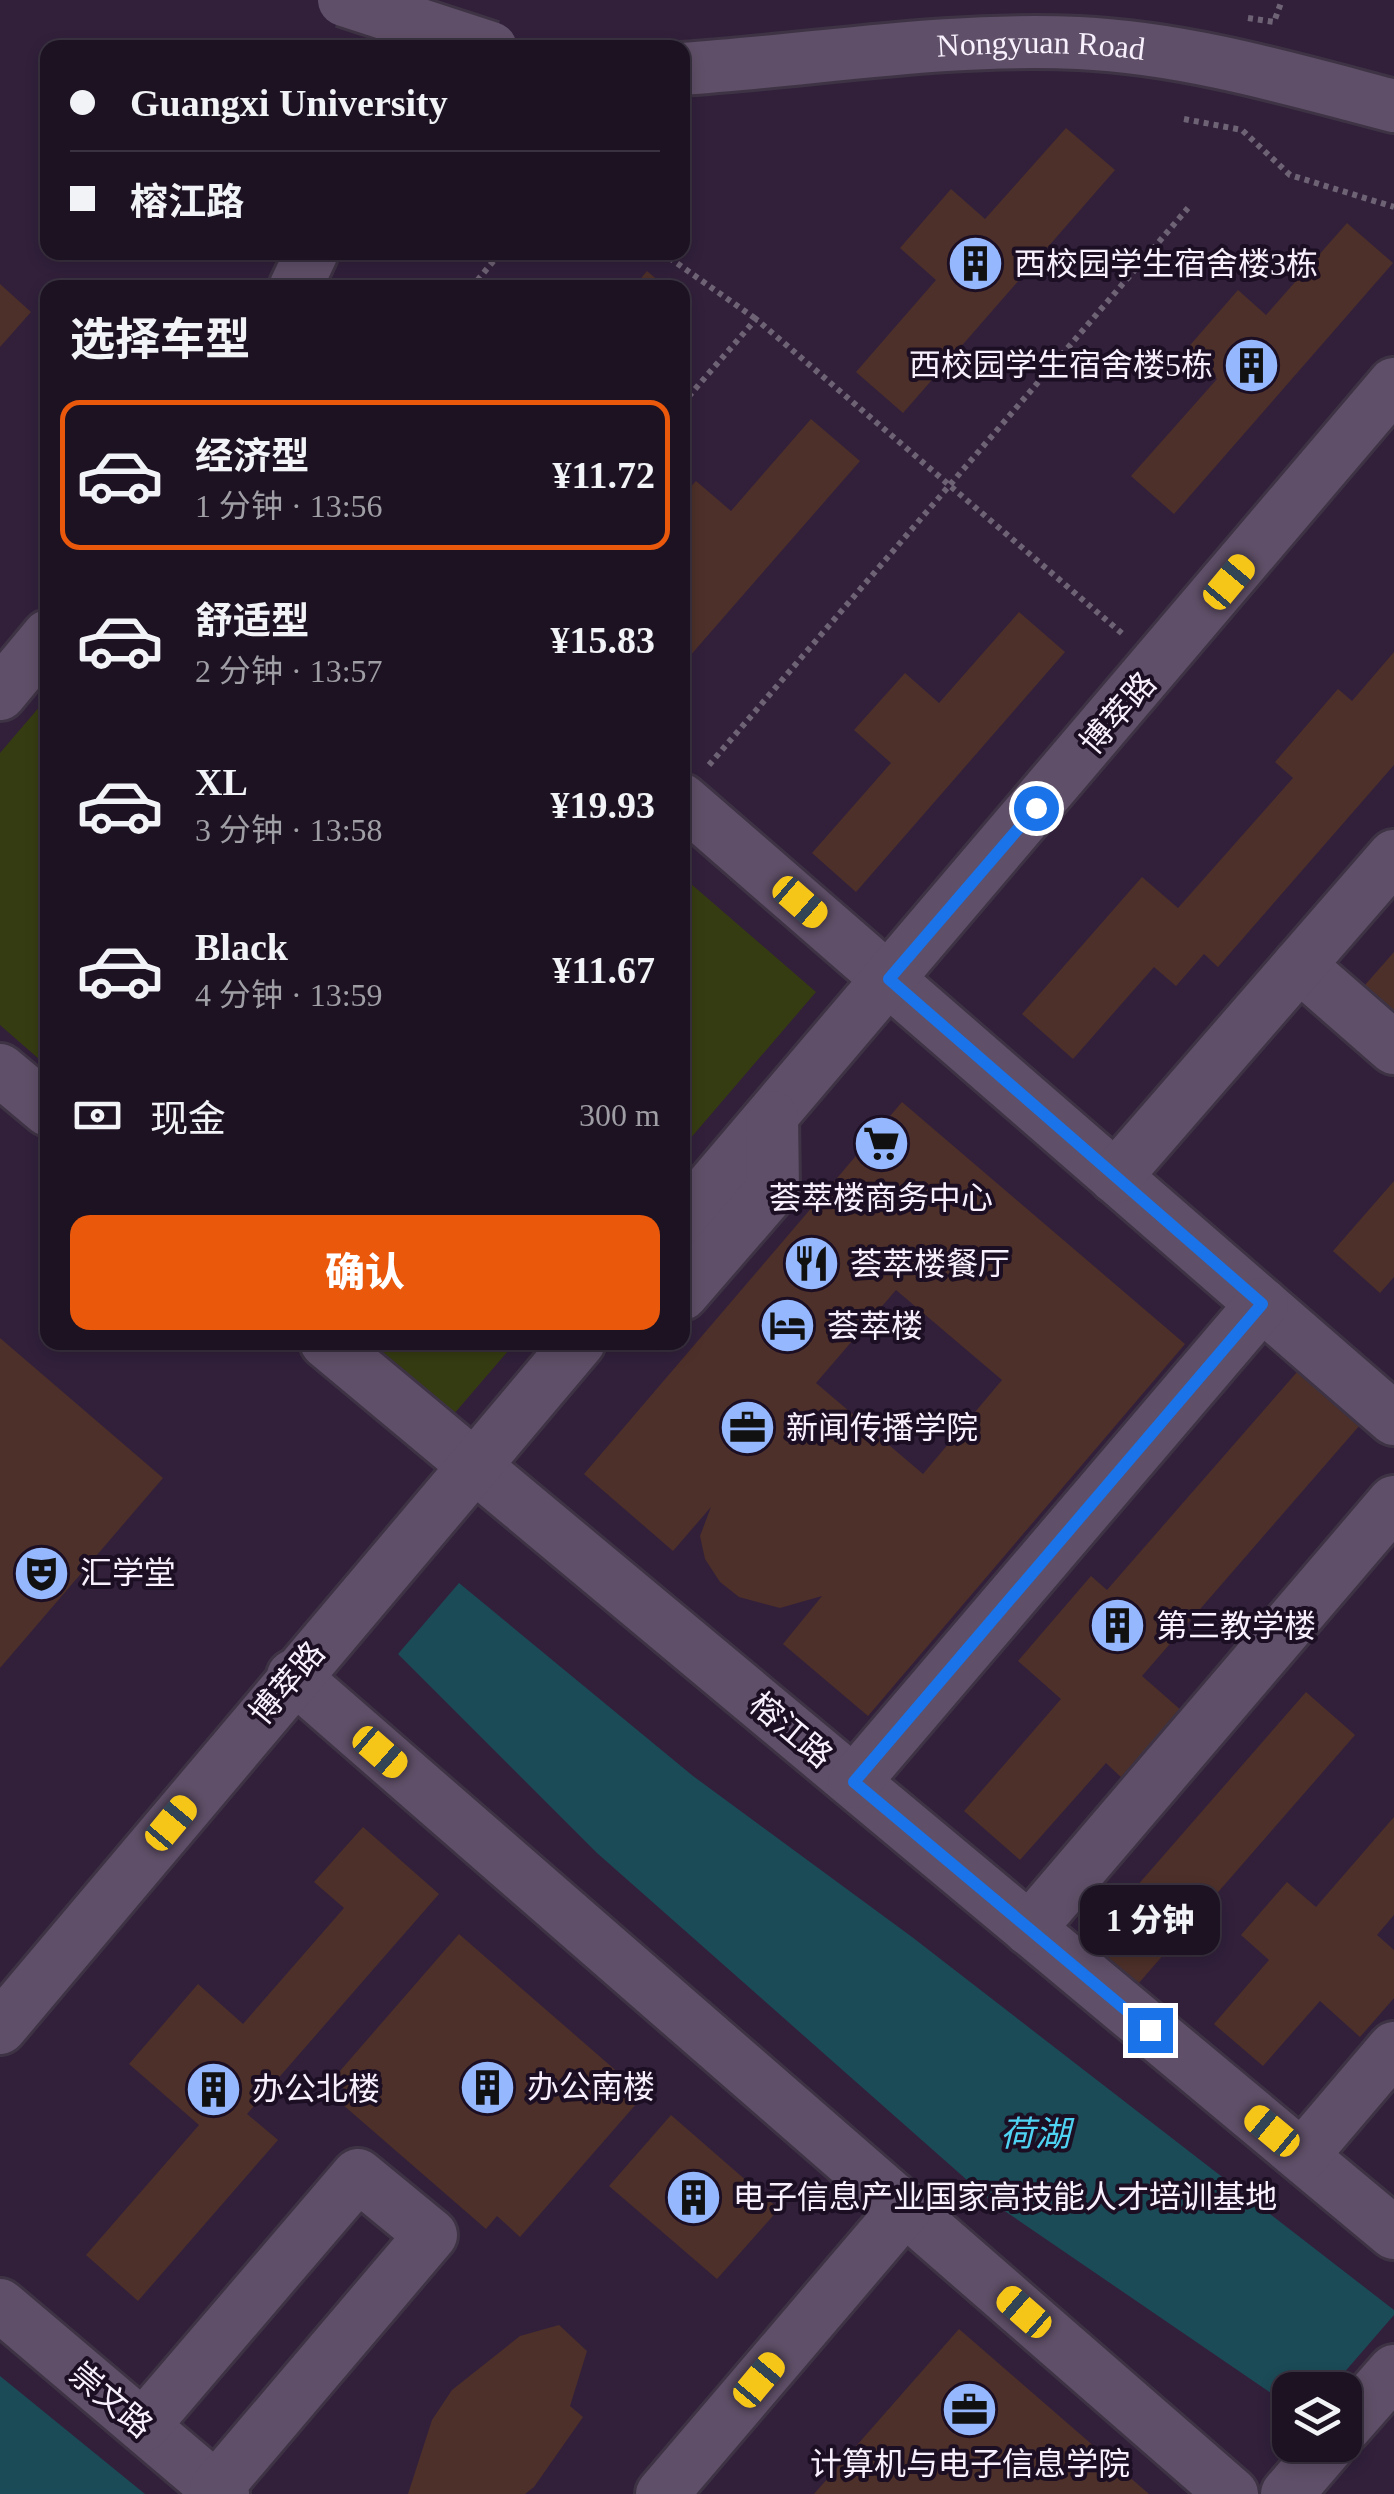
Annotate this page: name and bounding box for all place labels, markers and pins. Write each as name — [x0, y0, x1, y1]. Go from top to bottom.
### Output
building icon: 西校园学生宿舍楼3栋 — [945, 234, 1005, 294]
place label: 西校园学生宿舍楼3栋 — [1014, 246, 1318, 282]
building icon: 西校园学生宿舍楼5栋 — [1222, 335, 1282, 395]
place label: 西校园学生宿舍楼5栋 — [909, 347, 1213, 383]
supermarket icon: 荟萃楼商务中心 — [851, 1114, 911, 1174]
place label: 荟萃楼商务中心 — [769, 1180, 993, 1216]
restaurant icon: 荟萃楼餐厅 — [781, 1234, 841, 1294]
place label: 荟萃楼餐厅 — [850, 1246, 1010, 1282]
hotel icon: 荟萃楼 — [758, 1296, 818, 1356]
place label: 荟萃楼 — [827, 1308, 923, 1344]
office icon: 新闻传播学院 — [717, 1398, 777, 1458]
place label: 新闻传播学院 — [786, 1410, 978, 1446]
theatre icon: 汇学堂 — [11, 1543, 71, 1603]
place label: 汇学堂 — [80, 1555, 176, 1591]
building icon: 第三教学楼 — [1087, 1596, 1147, 1656]
place label: 第三教学楼 — [1156, 1608, 1316, 1644]
building icon: 办公南楼 — [458, 2057, 518, 2117]
building icon: 办公北楼 — [183, 2059, 243, 2119]
place label: 办公南楼 — [527, 2069, 655, 2105]
place label: 办公北楼 — [252, 2071, 380, 2107]
building icon: 电子信息产业国家高技能人才培训基地 — [664, 2167, 724, 2227]
place label: 电子信息产业国家高技能人才培训基地 — [733, 2179, 1277, 2215]
office icon: 计算机与电子信息学院 — [940, 2380, 1000, 2440]
place label: 计算机与电子信息学院 — [810, 2446, 1130, 2482]

